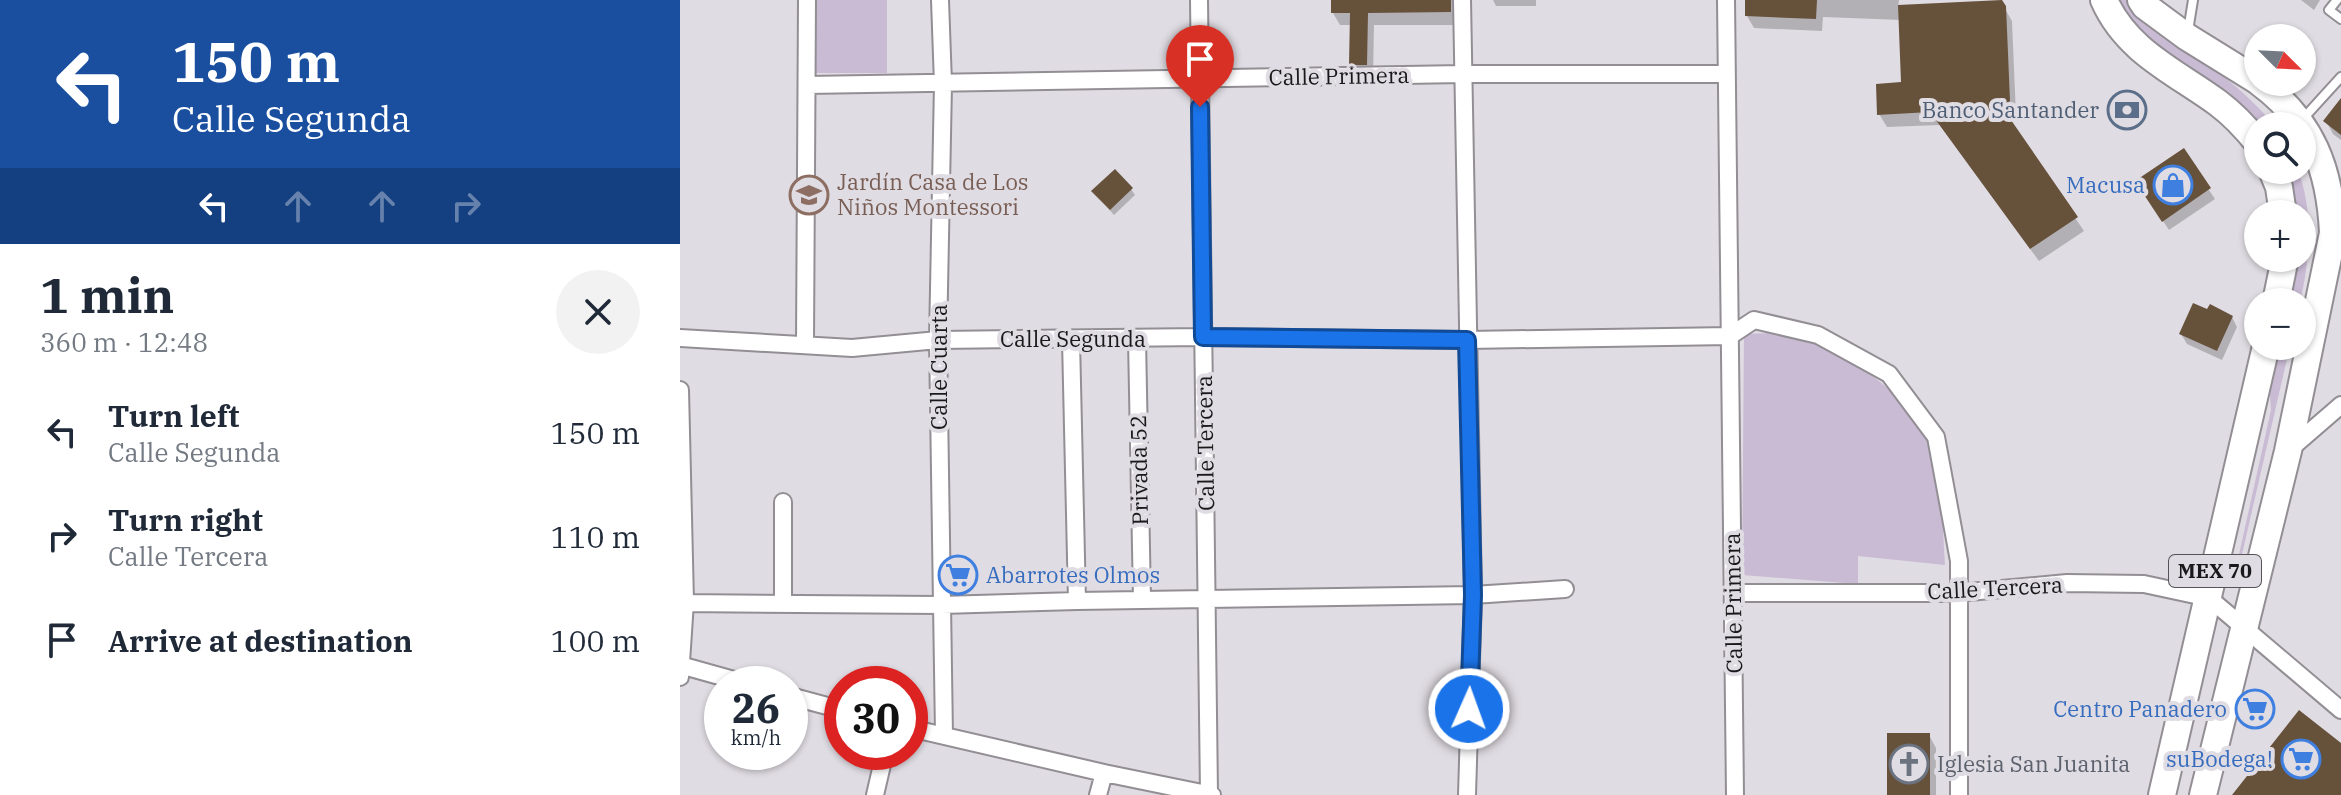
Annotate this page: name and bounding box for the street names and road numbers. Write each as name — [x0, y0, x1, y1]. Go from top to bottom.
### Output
street label: Calle Primera — [1268, 60, 1410, 91]
street label: Calle Cuarta — [924, 304, 953, 430]
street label: Calle Segunda — [1000, 324, 1146, 353]
street label: Calle Tercera — [1189, 375, 1220, 511]
street label: Privada 52 — [1123, 414, 1154, 526]
street label: Calle Primera — [1717, 532, 1748, 674]
road number: MEX 70 — [2169, 555, 2261, 587]
street label: Calle Tercera — [1926, 569, 2064, 606]

